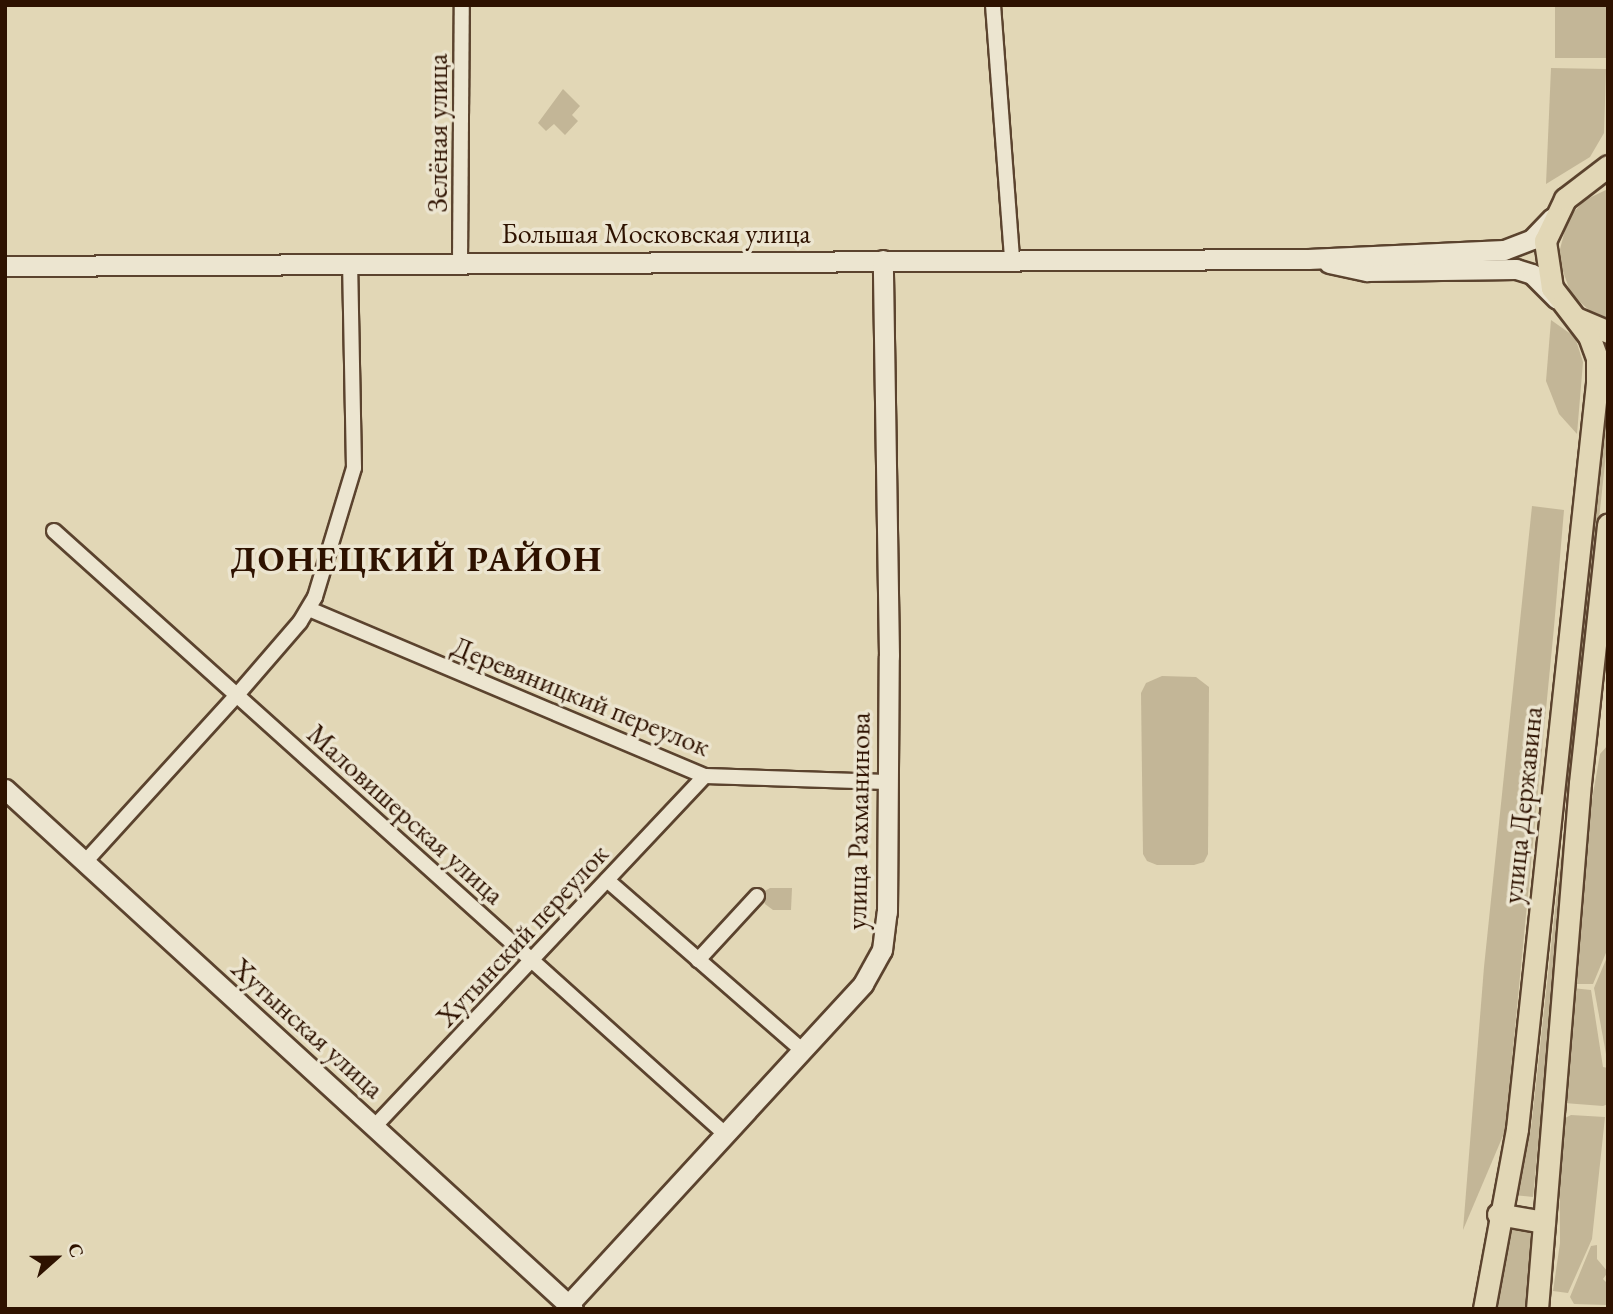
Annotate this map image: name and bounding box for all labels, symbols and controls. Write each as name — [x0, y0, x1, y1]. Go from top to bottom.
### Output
street label: Зелёная улица — [420, 54, 454, 212]
street label: Большая Московская улица — [501, 216, 811, 250]
district label: ДОНЕЦКИЙ РАЙОН — [232, 538, 602, 580]
street label: Деревяницкий переулок — [447, 629, 715, 763]
street label: улица Державина — [1495, 705, 1549, 905]
street label: улица Рахманинова — [839, 712, 877, 930]
street label: Маловишерская улица — [301, 717, 511, 911]
street label: Хутынский переулок — [429, 837, 615, 1033]
street label: Хутынская улица — [225, 951, 391, 1105]
north arrow — [21, 1223, 91, 1293]
text: С — [62, 1240, 90, 1261]

